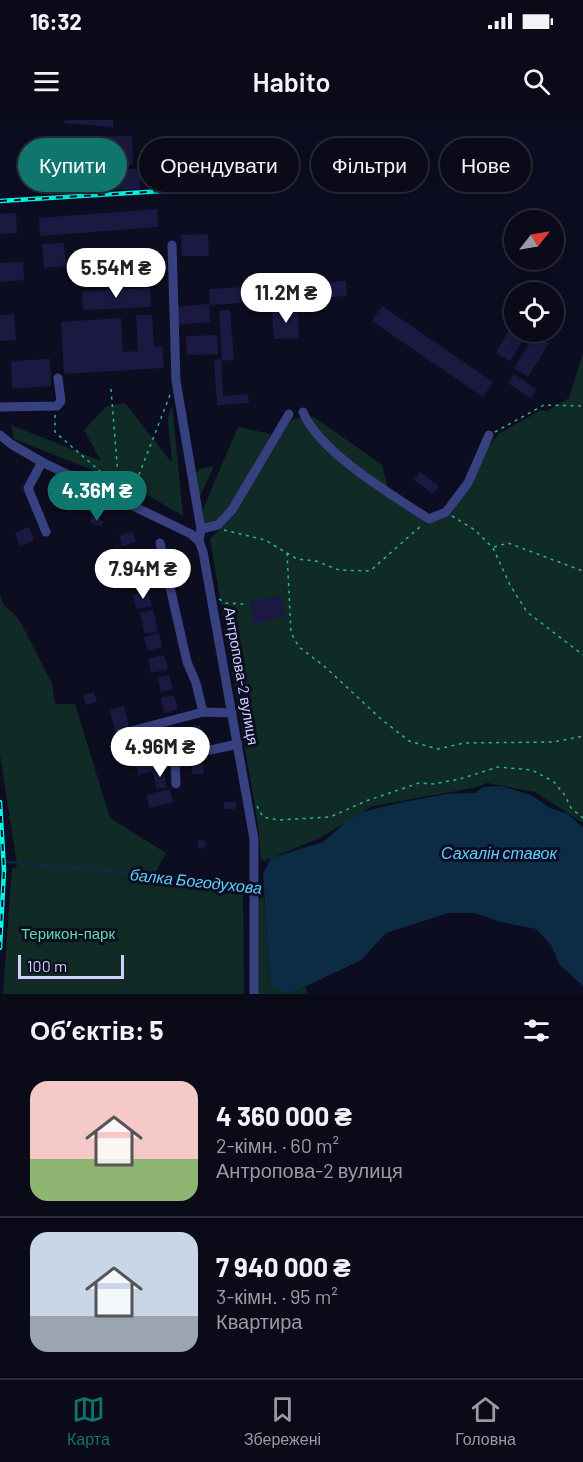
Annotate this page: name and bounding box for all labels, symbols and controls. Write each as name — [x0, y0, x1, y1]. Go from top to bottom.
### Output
text: 16:32 — [30, 8, 82, 34]
icon: menu — [30, 65, 63, 98]
text: Habito — [252, 65, 331, 97]
icon: search — [520, 65, 553, 98]
chip: Купити — [18, 138, 127, 192]
chip: Орендувати — [139, 138, 299, 192]
chip: Фільтри — [311, 138, 428, 192]
chip: Нове — [440, 138, 531, 192]
north arrow — [504, 210, 564, 270]
map controls — [504, 210, 564, 342]
pin: 5.54M ₴ — [61, 248, 171, 299]
text: 5.54M ₴ — [81, 255, 151, 279]
pin: 11.2M ₴ — [231, 273, 341, 324]
text: 11.2M ₴ — [255, 280, 317, 304]
button: locate — [504, 282, 564, 342]
pin: 4.36M ₴ — [42, 471, 152, 522]
text: 4.36M ₴ — [62, 478, 132, 502]
pin: 7.94M ₴ — [88, 549, 198, 600]
text: 7.94M ₴ — [109, 556, 177, 580]
street label: Антропова-2 вулиця — [221, 605, 263, 746]
pin: 4.96M ₴ — [105, 727, 215, 778]
text: 4.96M ₴ — [125, 734, 195, 758]
water label: Сахалін ставок — [441, 843, 559, 862]
water label: балка Богодухова — [129, 864, 263, 897]
park label: Терикон-парк — [21, 924, 115, 942]
scale bar — [18, 952, 124, 980]
text: 100 m — [27, 956, 67, 975]
text: Об’єктів: 5 — [30, 1014, 164, 1045]
icon: filters — [520, 1014, 553, 1047]
text: 4 360 000 ₴ — [216, 1100, 352, 1131]
icon: home — [78, 1105, 150, 1177]
text: 2-кімн. · 60 m² — [216, 1133, 339, 1157]
text: Антропова-2 вулиця — [216, 1158, 403, 1182]
text: 7 940 000 ₴ — [216, 1251, 351, 1282]
icon: home — [78, 1256, 150, 1328]
text: 3-кімн. · 95 m² — [216, 1284, 338, 1308]
text: Квартира — [216, 1309, 302, 1333]
tab: Карта — [67, 1393, 110, 1449]
tab: Збережені — [244, 1393, 321, 1449]
tab: Головна — [455, 1393, 516, 1449]

